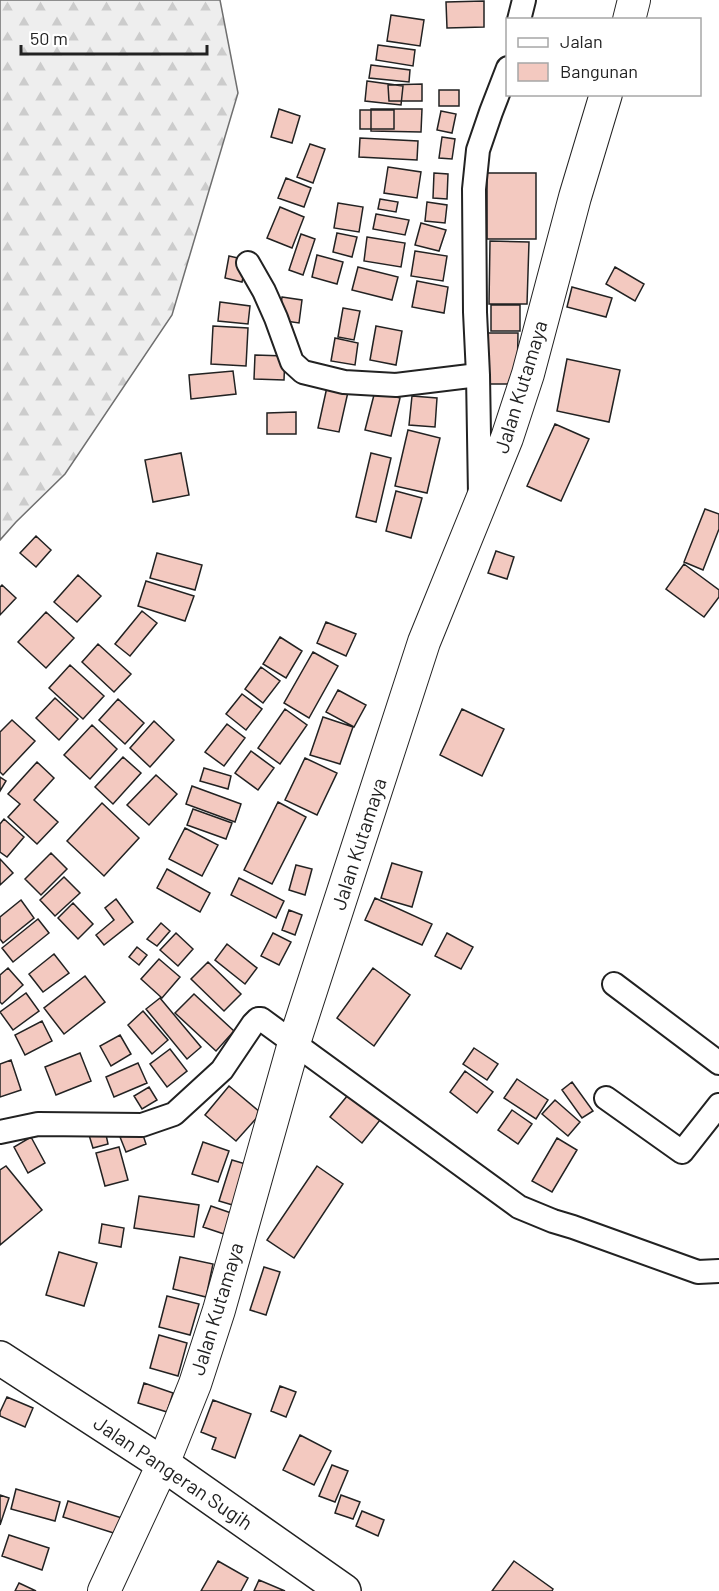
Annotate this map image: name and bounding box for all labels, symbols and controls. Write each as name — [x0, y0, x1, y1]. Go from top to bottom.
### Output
scale bar — [21, 18, 207, 56]
legend — [506, 18, 701, 96]
text: 50 m — [30, 27, 68, 49]
text: Jalan — [560, 30, 603, 52]
text: Bangunan — [560, 60, 638, 82]
street label: Jalan Kutamaya — [488, 317, 552, 456]
street label: Jalan Kutamaya — [325, 775, 391, 913]
street label: Jalan Kutamaya — [184, 1239, 248, 1378]
street label: Jalan Pangeran Sugih — [89, 1410, 258, 1534]

